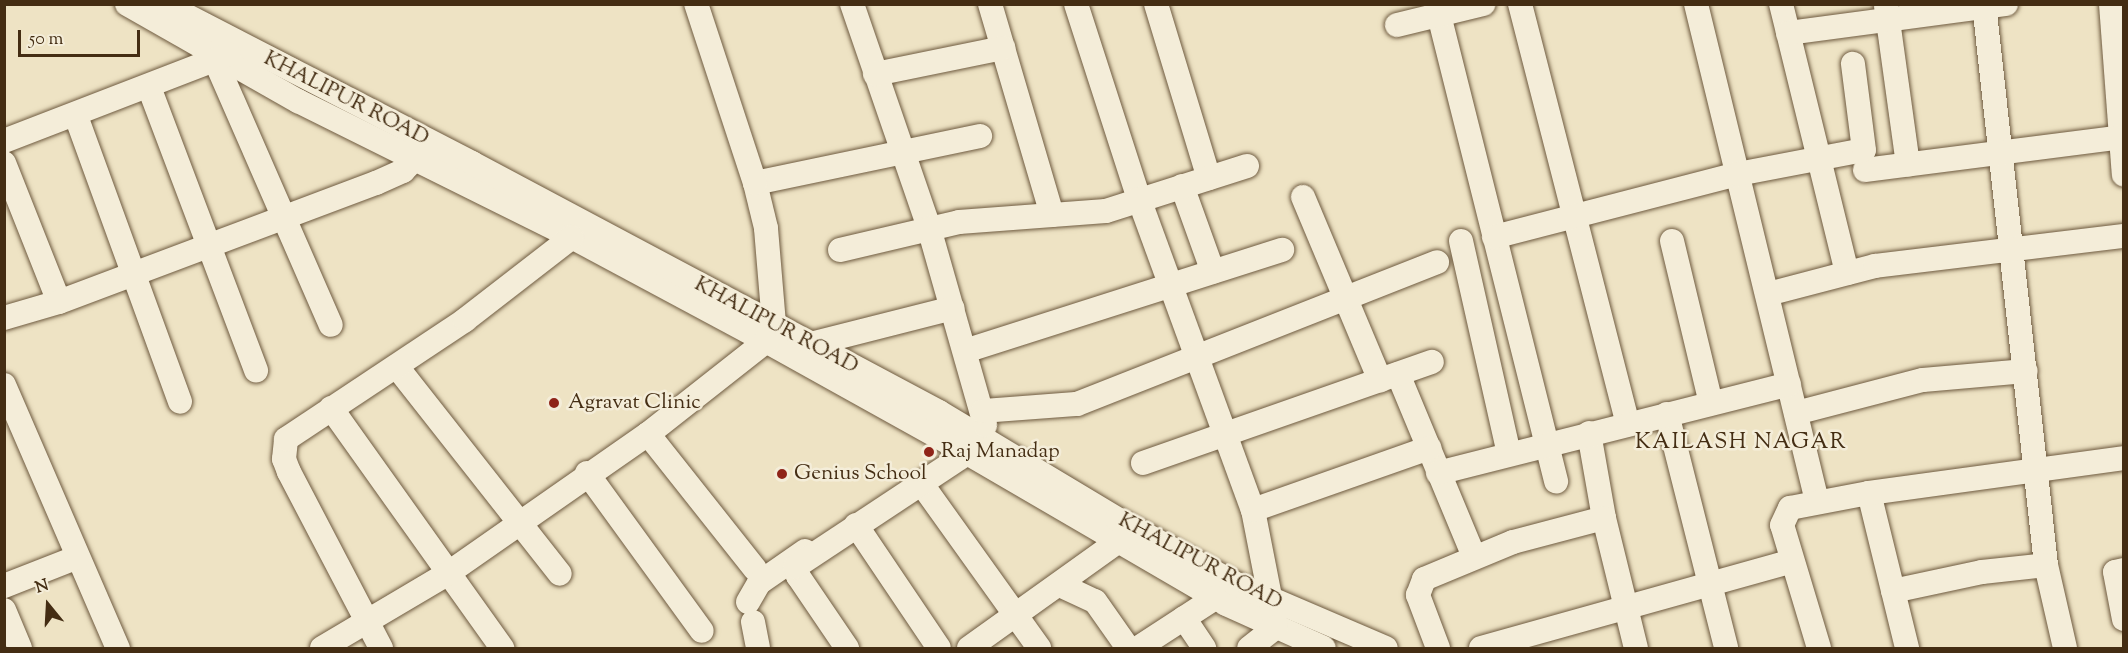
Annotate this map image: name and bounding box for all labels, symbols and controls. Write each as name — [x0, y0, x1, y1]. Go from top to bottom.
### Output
scale bar — [21, 18, 142, 56]
text: 50 m — [29, 27, 63, 53]
street label: KHALIPUR ROAD — [259, 46, 433, 152]
street label: KHALIPUR ROAD — [690, 272, 862, 380]
place label: Agravat Clinic — [568, 390, 701, 416]
marker: Agravat Clinic — [545, 394, 563, 412]
district label: KAILASH NAGAR — [1635, 431, 1847, 457]
place label: Raj Manadap — [941, 439, 1060, 465]
marker: Raj Manadap — [922, 445, 936, 459]
place label: Genius School — [794, 461, 927, 487]
marker: Genius School — [775, 467, 789, 481]
street label: KHALIPUR ROAD — [1114, 508, 1286, 616]
text: N — [33, 574, 52, 600]
north arrow — [18, 575, 78, 635]

